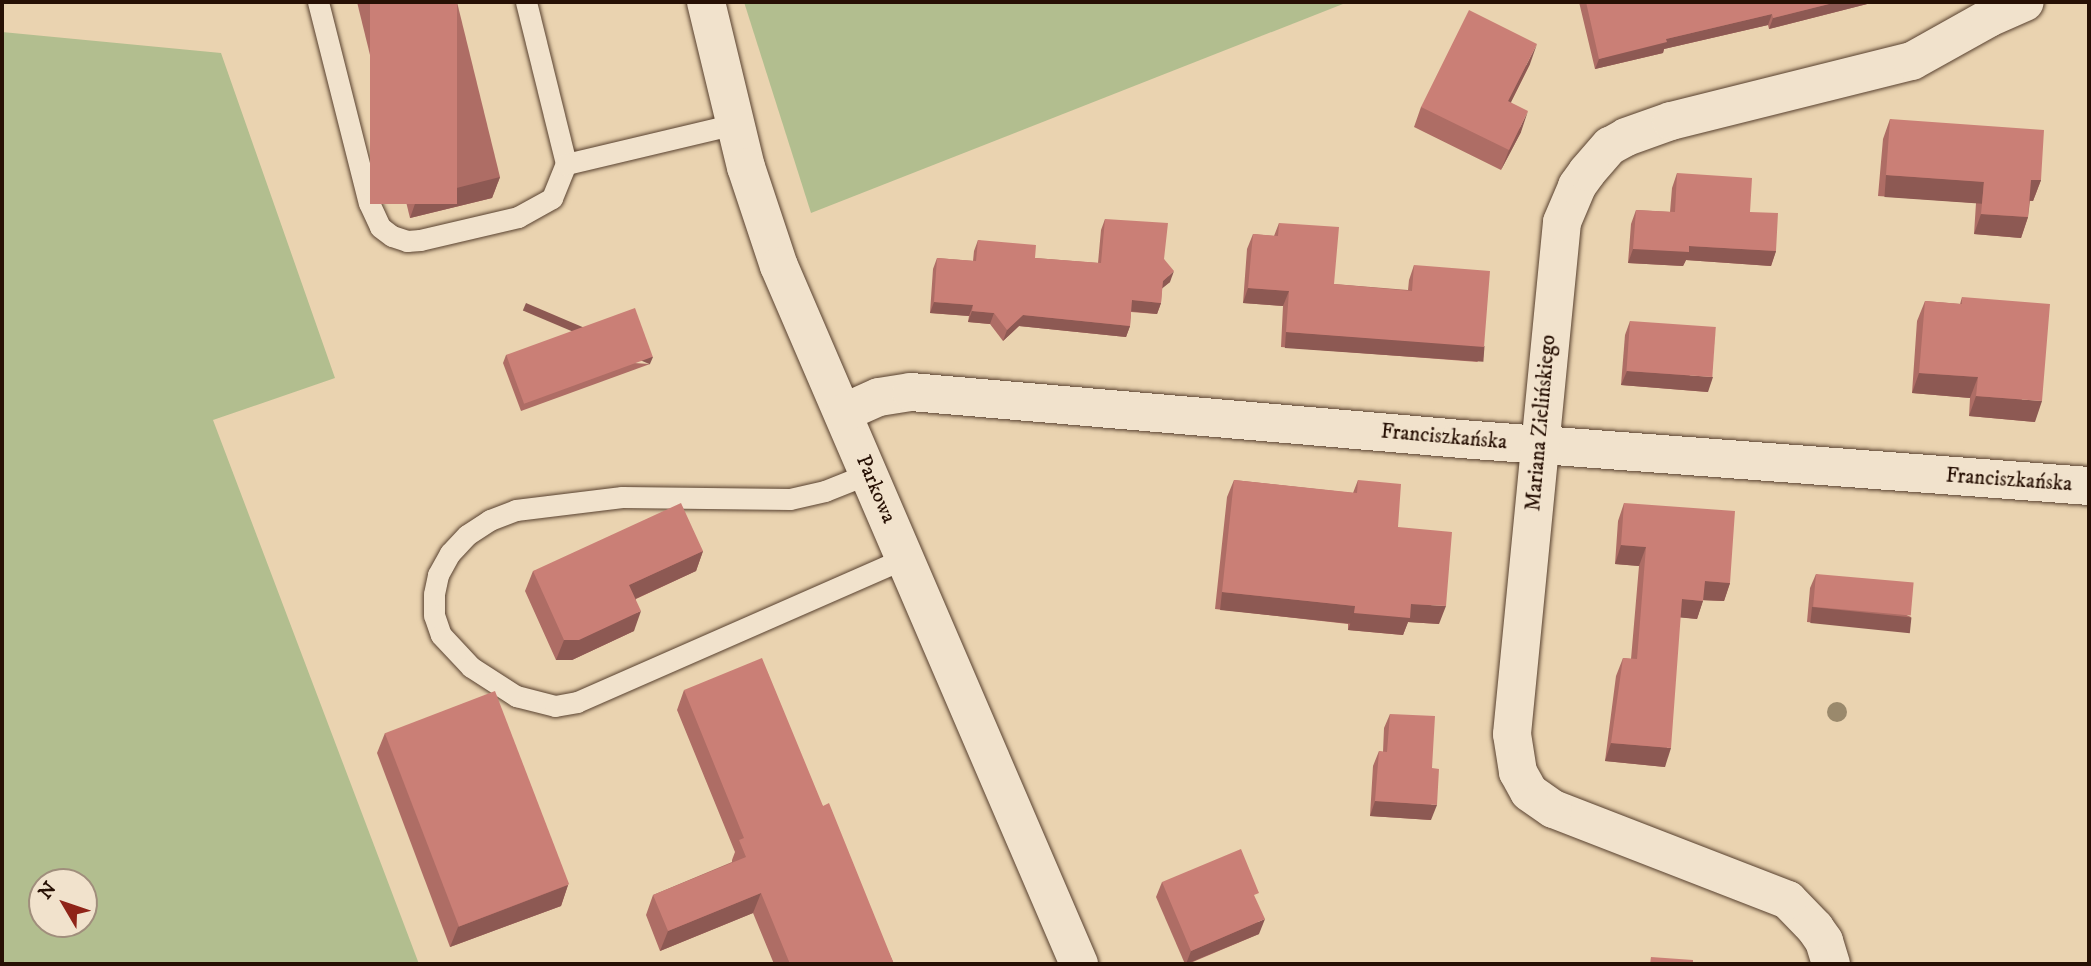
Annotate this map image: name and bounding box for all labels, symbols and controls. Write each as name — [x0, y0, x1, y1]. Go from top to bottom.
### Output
street label: Mariana Zielińskiego — [1521, 334, 1561, 512]
street label: Franciszkańska — [1380, 419, 1508, 455]
street label: Parkowa — [850, 451, 902, 527]
street label: Franciszkańska — [1945, 463, 2073, 497]
north arrow — [28, 868, 98, 938]
text: N — [34, 877, 62, 904]

